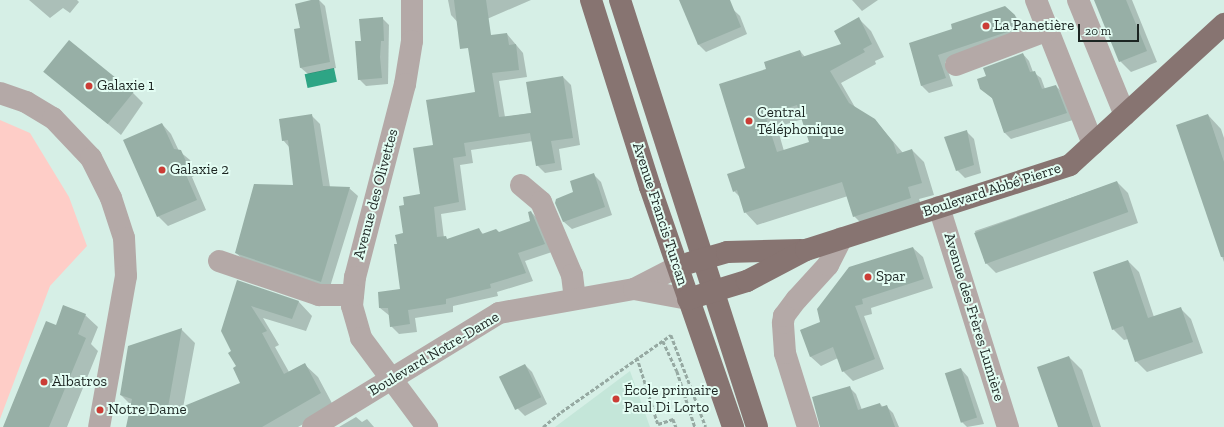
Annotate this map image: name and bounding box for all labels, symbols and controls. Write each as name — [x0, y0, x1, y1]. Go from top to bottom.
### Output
scale bar — [1080, 16, 1141, 42]
place label: La Panetière — [994, 17, 1074, 35]
marker: La Panetière — [981, 21, 991, 31]
text: 20 m — [1085, 24, 1111, 38]
place label: Galaxie 1 — [97, 77, 154, 95]
marker: Galaxie 1 — [84, 81, 94, 91]
place label: Central Téléphonique — [757, 103, 844, 138]
marker: Central Téléphonique — [744, 116, 754, 126]
street label: Avenue des Olivettes — [350, 127, 402, 261]
street label: Avenue Francis Turcan — [628, 140, 692, 288]
street label: Boulevard Abbé Pierre — [921, 159, 1063, 221]
place label: Galaxie 2 — [170, 161, 229, 179]
marker: Galaxie 2 — [157, 165, 167, 175]
street label: Avenue des Frères Lumière — [940, 231, 1008, 403]
place label: Spar — [876, 268, 906, 286]
marker: Spar — [863, 272, 873, 282]
street label: Boulevard Notre-Dame — [366, 308, 502, 400]
place label: Albatros — [52, 373, 107, 391]
marker: Albatros — [39, 377, 49, 387]
place label: École primaire Paul Di Lorto — [624, 381, 718, 416]
marker: École primaire Paul Di Lorto — [611, 394, 621, 404]
place label: Notre Dame — [108, 401, 186, 419]
marker: Notre Dame — [95, 405, 105, 415]

